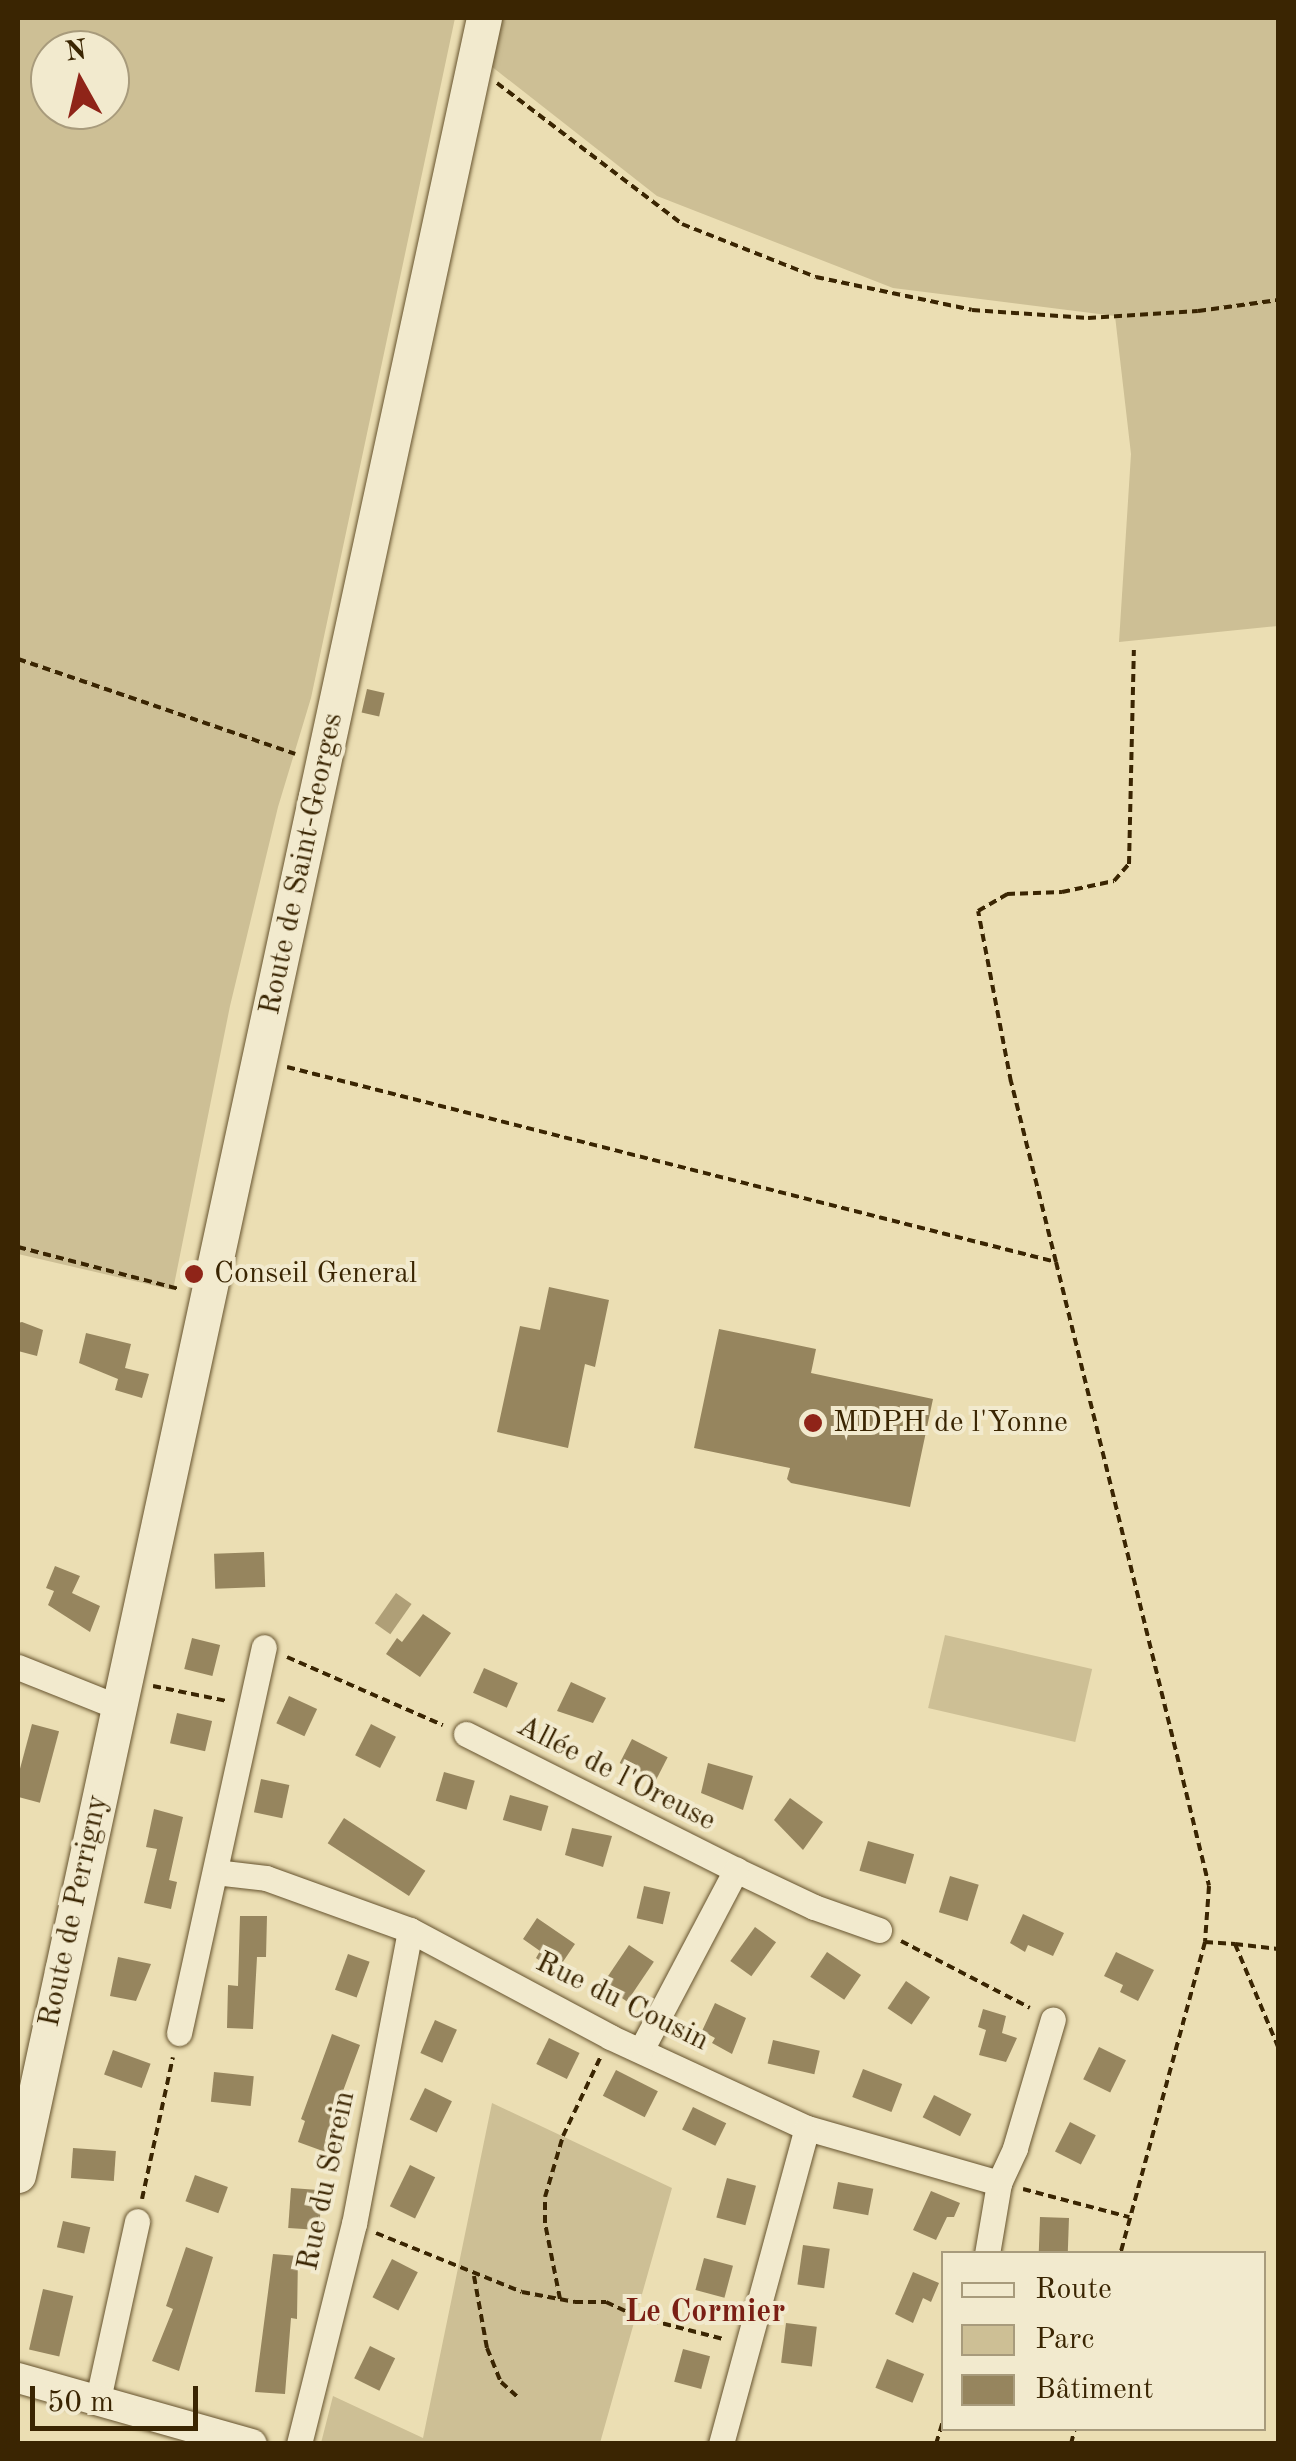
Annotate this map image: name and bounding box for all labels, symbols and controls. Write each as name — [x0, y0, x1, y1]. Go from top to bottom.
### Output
north arrow — [30, 30, 130, 130]
text: N — [64, 37, 89, 68]
street label: Route de Saint-Georges — [252, 710, 352, 1018]
place label: Conseil General — [214, 1256, 417, 1292]
marker: Conseil General — [183, 1263, 205, 1285]
place label: MDPH de l'Yonne — [833, 1405, 1068, 1441]
marker: MDPH de l'Yonne — [802, 1412, 824, 1434]
street label: Allée de l'Oreuse — [511, 1708, 721, 1840]
street label: Route de Perrigny — [32, 1792, 116, 2030]
street label: Rue du Cousin — [530, 1945, 714, 2059]
street label: Rue du Serein — [290, 2088, 364, 2274]
legend — [941, 2251, 1266, 2431]
text: Route — [1035, 2275, 1112, 2305]
district label: Le Cormier — [625, 2294, 785, 2332]
text: Parc — [1035, 2325, 1094, 2355]
scale bar — [35, 2366, 202, 2428]
text: Bâtiment — [1035, 2375, 1153, 2405]
text: 50 m — [47, 2388, 114, 2418]

